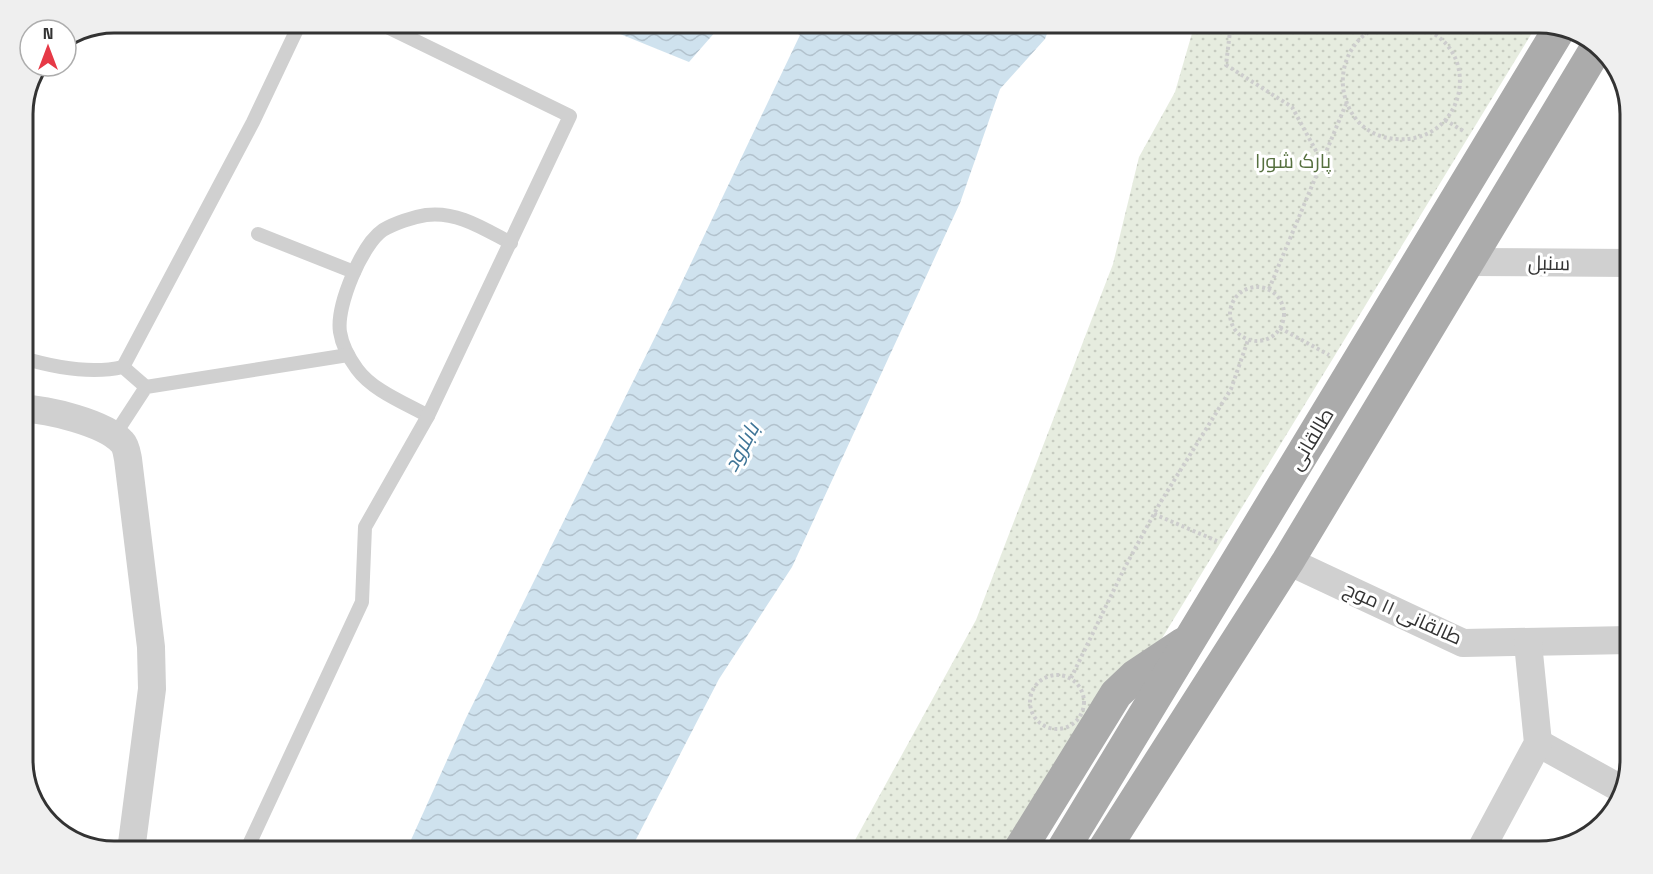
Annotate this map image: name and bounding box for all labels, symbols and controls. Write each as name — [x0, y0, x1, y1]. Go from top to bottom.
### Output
north arrow — [18, 18, 78, 78]
text: N — [43, 23, 53, 44]
park label: پارک شورا — [1255, 148, 1332, 174]
street label: سنبل — [1528, 250, 1570, 276]
street label: طالقانی — [1282, 403, 1340, 475]
water label: بابلرود — [717, 417, 766, 476]
street label: طالقانی ۱۱ موج — [1339, 575, 1466, 652]

